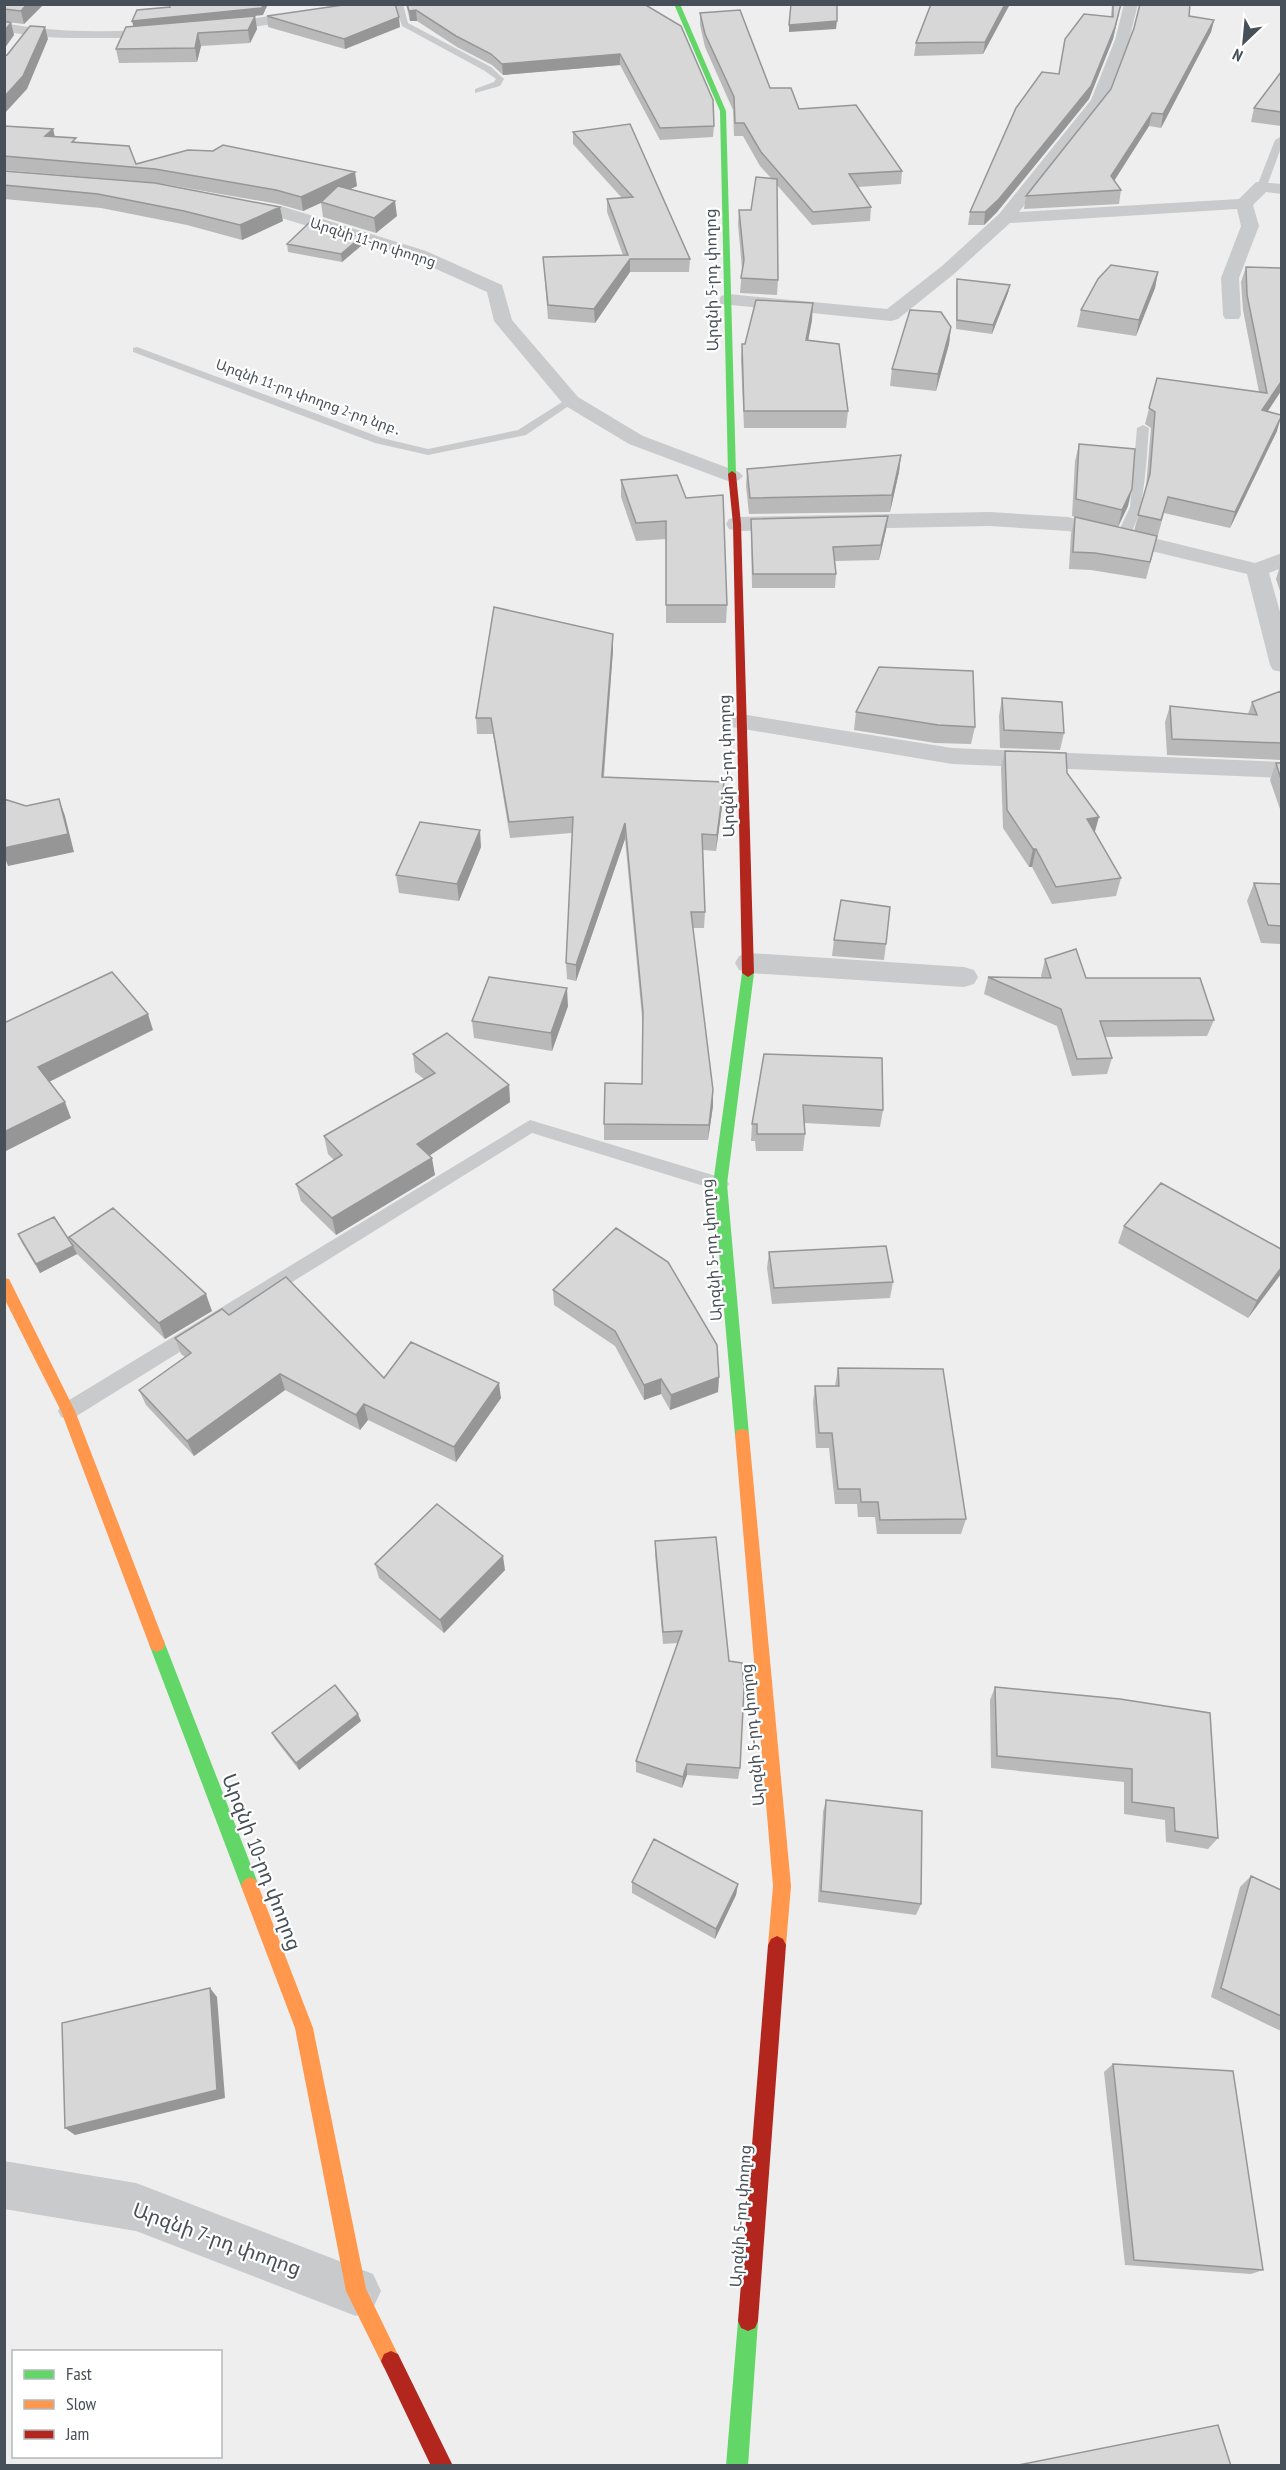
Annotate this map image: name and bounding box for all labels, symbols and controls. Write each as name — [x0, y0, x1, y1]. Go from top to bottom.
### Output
north arrow — [1214, 12, 1274, 72]
text: N — [1229, 45, 1246, 66]
street label: Արզնի 5-րդ փողոց — [700, 208, 722, 352]
street label: Արզնի 11-րդ փողոց — [308, 213, 438, 271]
street label: Արզնի 11-րդ փողոց 2-րդ նրբ․ — [213, 355, 405, 439]
street label: Արզնի 5-րդ փողոց — [714, 694, 738, 838]
street label: Արզնի 5-րդ փողոց — [696, 1178, 726, 1322]
street label: Արզնի 5-րդ փողոց — [736, 1663, 768, 1807]
street label: Արզնի 10-րդ փողոց — [216, 1770, 308, 1954]
street label: Արզնի 5-րդ փողոց — [725, 2144, 755, 2288]
street label: Արզնի 7-րդ փողոց — [129, 2196, 305, 2282]
legend — [12, 2350, 222, 2458]
text: Fast — [66, 2362, 92, 2385]
text: Slow — [66, 2392, 97, 2415]
text: Jam — [65, 2422, 89, 2445]

